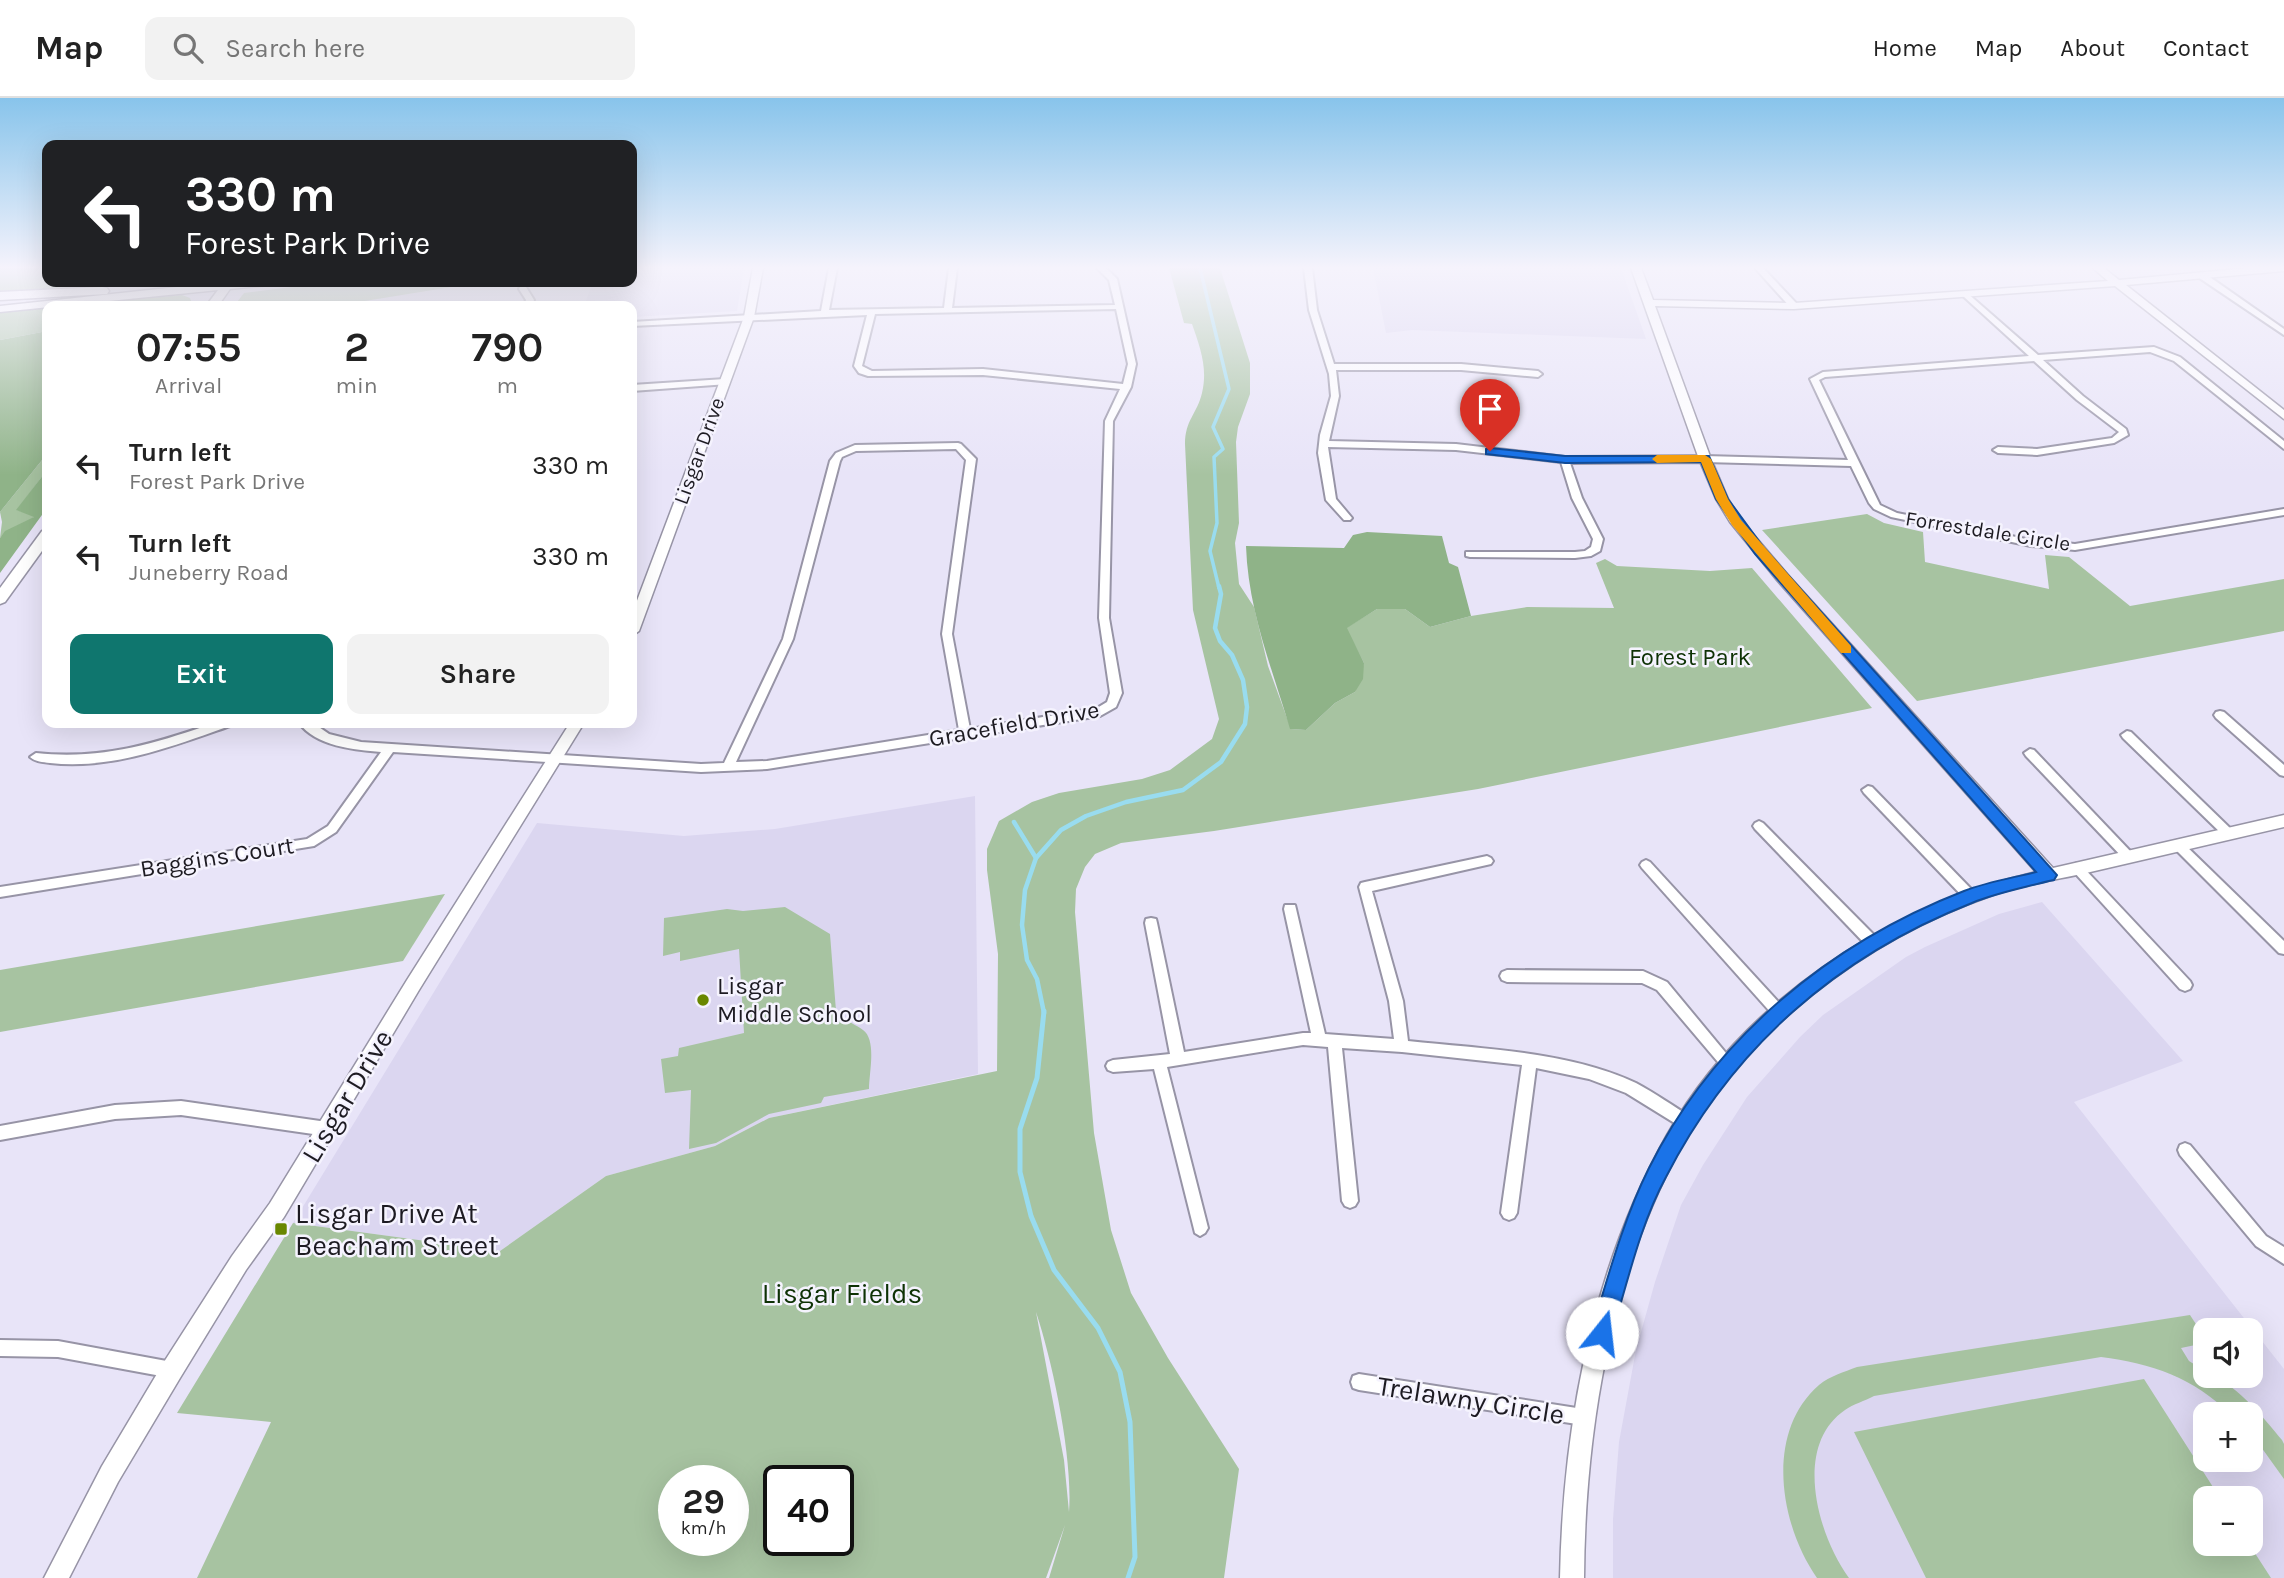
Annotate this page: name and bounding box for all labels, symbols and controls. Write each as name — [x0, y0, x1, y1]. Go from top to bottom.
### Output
search box — [145, 17, 635, 80]
text: Map — [35, 29, 103, 67]
icon: search — [169, 29, 207, 67]
text: Search here — [225, 33, 365, 64]
text: Home — [1873, 34, 1937, 62]
text: Map — [1975, 34, 2022, 62]
text: About — [2060, 34, 2125, 62]
text: Contact — [2163, 34, 2249, 62]
text: 330 m — [185, 166, 336, 223]
icon: left — [70, 168, 161, 259]
text: Forest Park Drive — [185, 225, 430, 262]
text: 07:55 — [136, 322, 242, 372]
text: 2 — [344, 322, 369, 372]
text: 790 — [471, 322, 543, 372]
text: Arrival — [155, 372, 222, 399]
text: min — [335, 372, 378, 399]
text: m — [497, 372, 518, 399]
pin — [1460, 379, 1520, 451]
icon: arrive — [1471, 390, 1509, 428]
street label: Lisgar Drive — [669, 394, 729, 508]
text: Turn left — [129, 437, 231, 468]
icon: left — [70, 447, 108, 485]
text: 330 m — [532, 450, 609, 481]
text: Forest Park Drive — [129, 468, 305, 495]
street label: Forrestdale Circle — [1904, 506, 2072, 556]
text: Turn left — [129, 528, 231, 559]
icon: left — [70, 538, 108, 576]
text: 330 m — [532, 541, 609, 572]
text: Juneberry Road — [129, 559, 289, 586]
button: Exit — [70, 634, 333, 714]
button: Share — [347, 634, 609, 714]
park label: Forest Park — [1629, 643, 1751, 671]
street label: Gracefield Drive — [927, 695, 1101, 753]
street label: Baggins Court — [138, 831, 296, 883]
place label: Lisgar Middle School — [717, 972, 872, 1028]
marker: Lisgar Middle School — [695, 992, 711, 1008]
street label: Lisgar Drive — [294, 1023, 400, 1169]
place label: Lisgar Drive At Beacham Street — [295, 1197, 499, 1262]
marker: Lisgar Drive At Beacham Street — [273, 1221, 289, 1237]
park label: Lisgar Fields — [762, 1277, 922, 1310]
position arrow — [1565, 1296, 1639, 1370]
map controls — [2193, 1318, 2263, 1556]
button: sound — [2193, 1318, 2263, 1388]
street label: Trelawny Circle — [1375, 1369, 1567, 1431]
button: + — [2193, 1402, 2263, 1472]
speed limit sign: 40 — [763, 1465, 854, 1556]
text: 29 — [682, 1481, 725, 1522]
button: − — [2193, 1486, 2263, 1556]
text: km/h — [681, 1517, 726, 1539]

